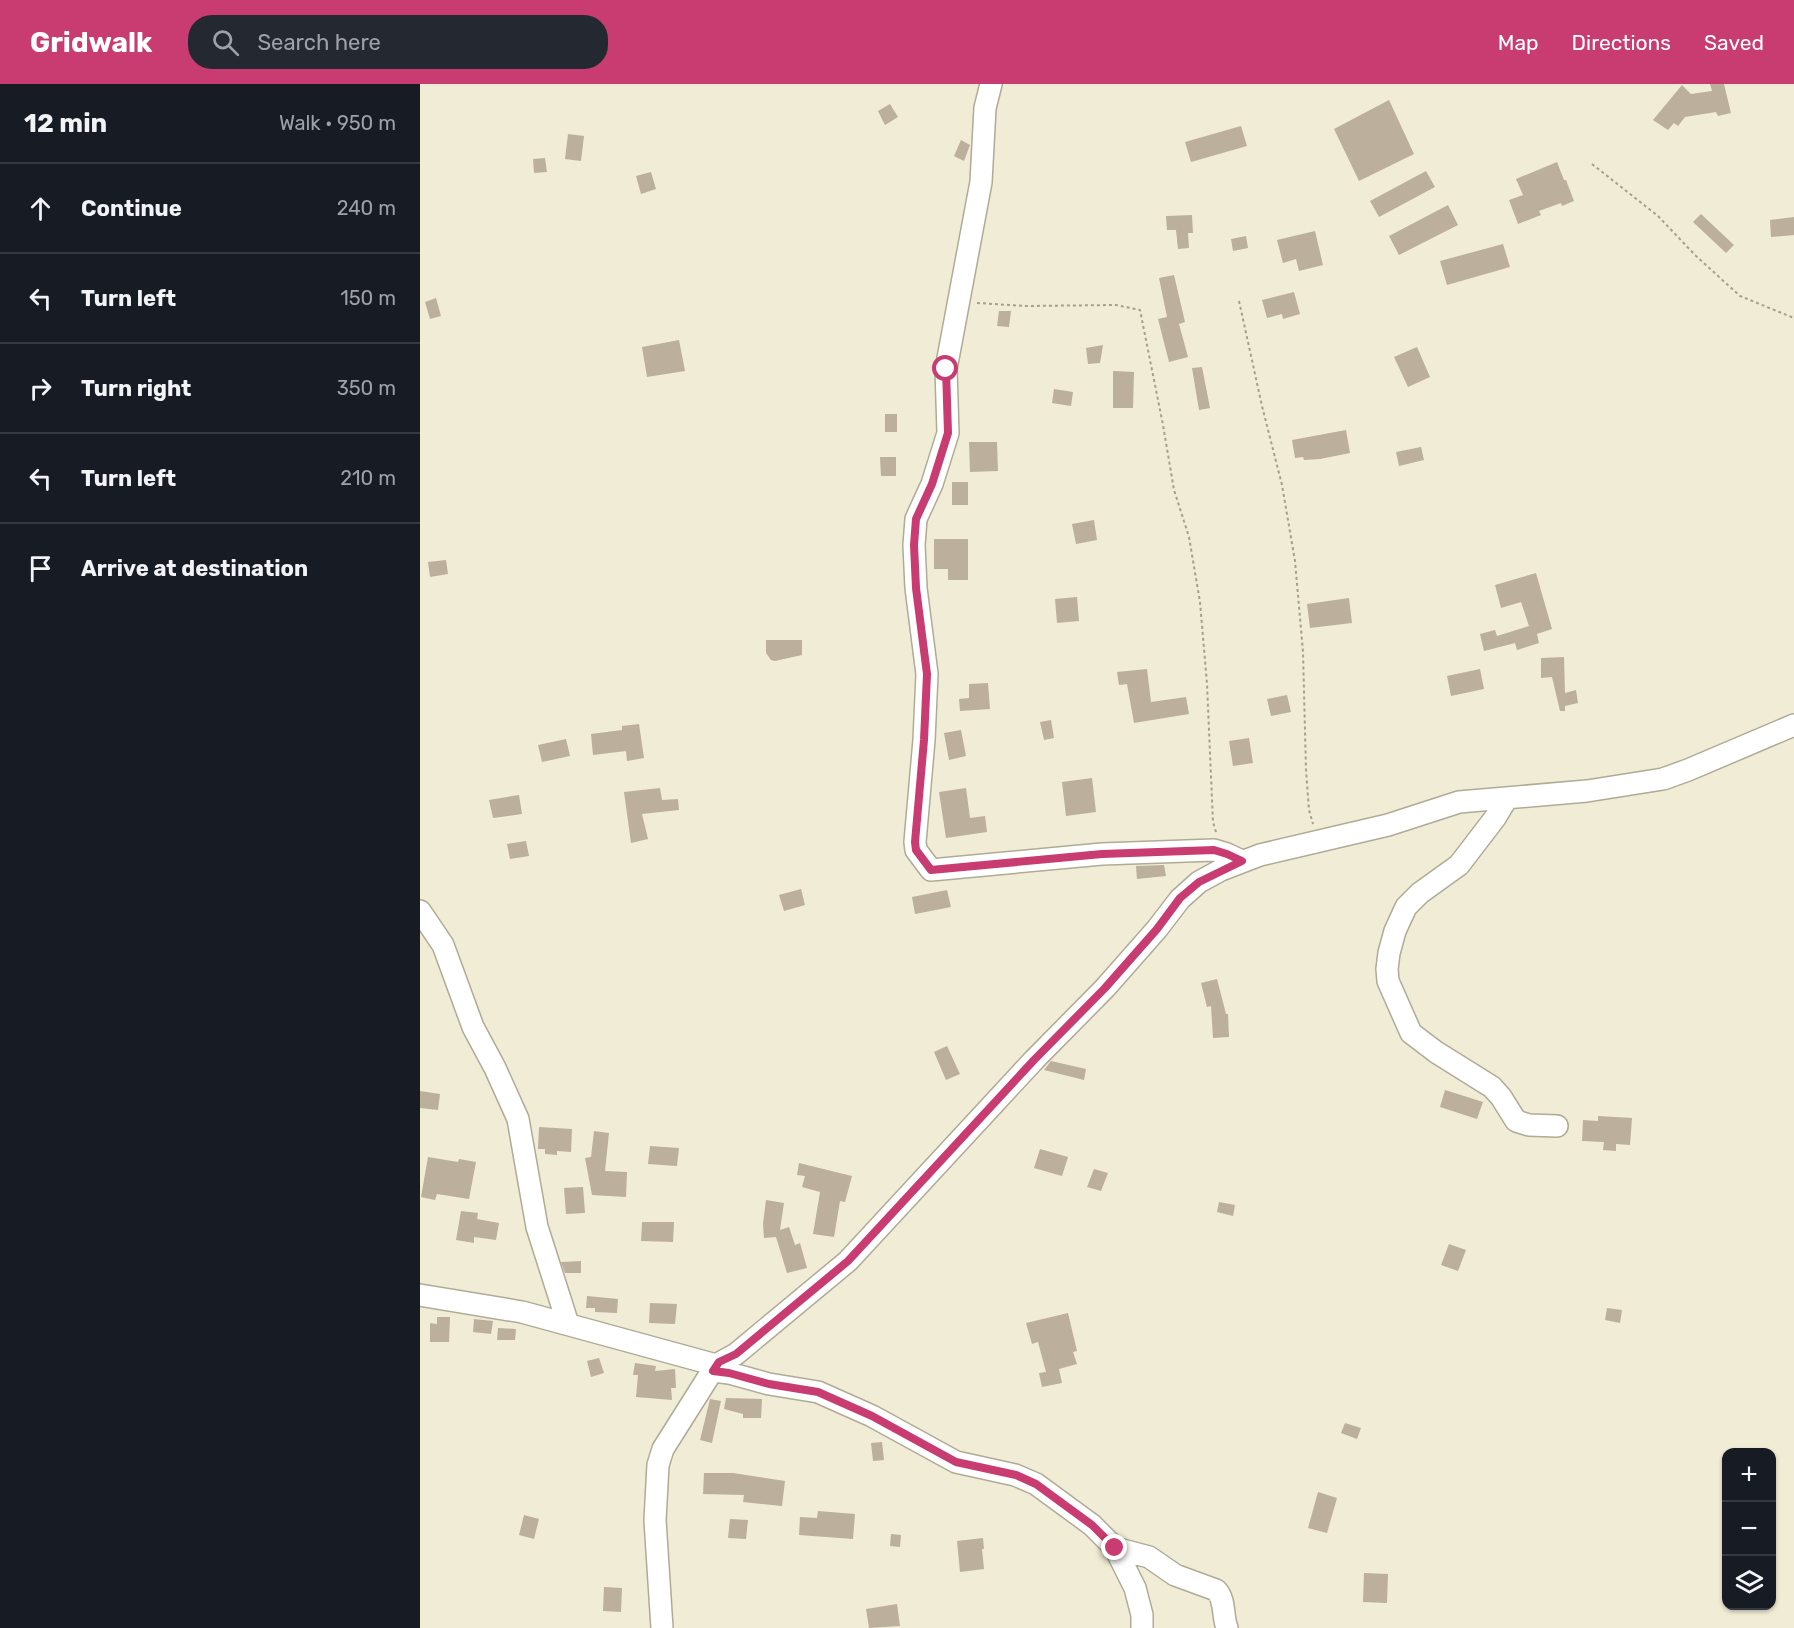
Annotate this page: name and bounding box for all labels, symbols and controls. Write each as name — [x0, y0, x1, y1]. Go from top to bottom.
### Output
search box — [188, 15, 608, 69]
text: Gridwalk — [30, 26, 152, 59]
icon: search — [209, 26, 242, 59]
text: Search here — [257, 29, 381, 56]
text: Map — [1498, 30, 1539, 55]
text: Directions — [1572, 30, 1671, 55]
text: Saved — [1704, 30, 1764, 55]
text: 12 min — [24, 108, 107, 139]
text: Walk · 950 m — [279, 111, 396, 135]
icon: ahead — [24, 192, 57, 225]
text: Continue — [81, 195, 182, 222]
text: 240 m — [337, 196, 396, 220]
icon: left — [24, 282, 57, 315]
text: Turn left — [81, 285, 176, 312]
text: 150 m — [340, 286, 396, 310]
route start — [932, 355, 958, 381]
icon: right — [24, 372, 57, 405]
text: Turn right — [81, 375, 191, 402]
text: 350 m — [337, 376, 396, 400]
icon: left — [24, 462, 57, 495]
text: Turn left — [81, 465, 176, 492]
text: 210 m — [340, 466, 396, 490]
icon: arrive — [24, 552, 57, 585]
text: Arrive at destination — [81, 555, 308, 582]
map controls — [1722, 1448, 1776, 1610]
button: + — [1722, 1448, 1776, 1502]
button: − — [1722, 1502, 1776, 1556]
route end — [1101, 1534, 1127, 1560]
button: layers — [1722, 1556, 1776, 1610]

